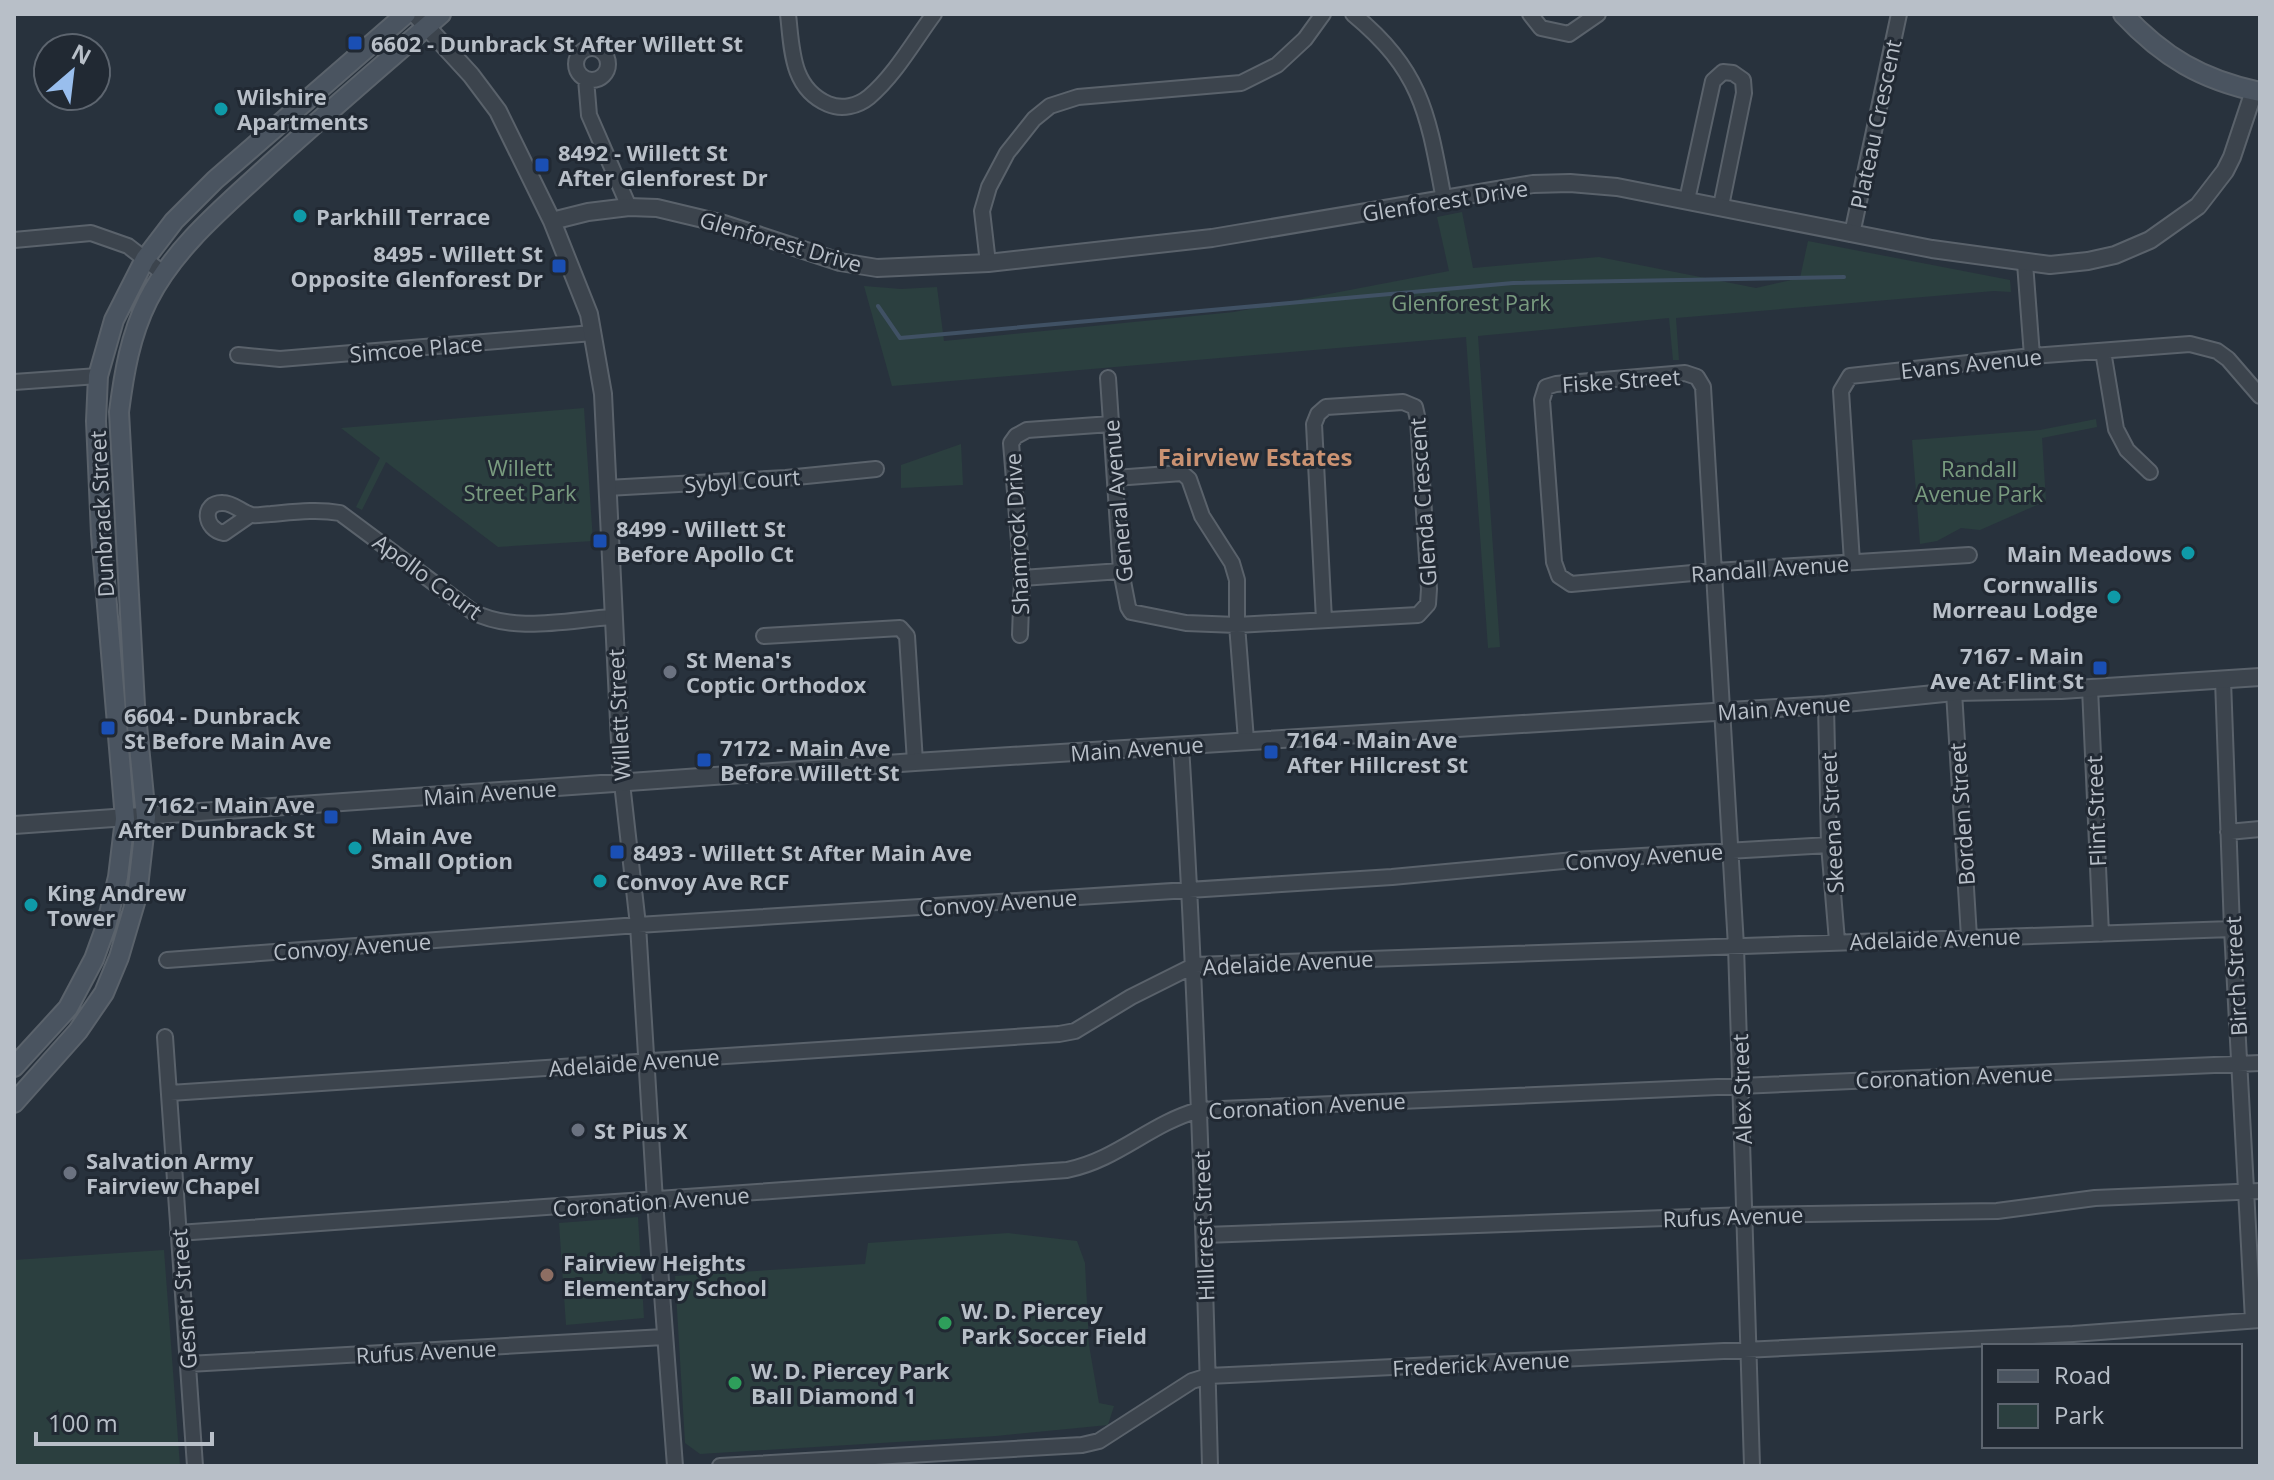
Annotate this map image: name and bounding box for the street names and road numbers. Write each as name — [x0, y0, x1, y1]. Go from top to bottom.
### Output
street label: Plateau Crescent — [1842, 36, 1908, 212]
street label: Glenforest Drive — [1360, 172, 1530, 228]
street label: Glenforest Drive — [696, 204, 866, 278]
street label: Simcoe Place — [348, 327, 484, 369]
street label: Evans Avenue — [1899, 341, 2043, 385]
street label: Fiske Street — [1561, 361, 1681, 399]
street label: Glenda Crescent — [1401, 417, 1443, 587]
street label: General Avenue — [1095, 418, 1139, 584]
street label: Dunbrack Street — [82, 430, 120, 598]
street label: Shamrock Drive — [997, 452, 1035, 616]
street label: Sybyl Court — [683, 461, 801, 499]
street label: Apollo Court — [367, 526, 489, 626]
street label: Randall Avenue — [1690, 548, 1850, 588]
street label: Willett Street — [600, 648, 636, 782]
street label: Main Avenue — [1716, 687, 1852, 727]
street label: Main Avenue — [1069, 728, 1205, 768]
street label: Borden Street — [1941, 742, 1981, 886]
street label: Skeena Street — [1812, 752, 1850, 894]
street label: Flint Street — [2078, 755, 2112, 867]
street label: Main Avenue — [422, 772, 558, 812]
street label: Convoy Avenue — [1564, 836, 1724, 876]
street label: Convoy Avenue — [918, 882, 1078, 922]
street label: Birch Street — [2217, 915, 2253, 1037]
street label: Adelaide Avenue — [1849, 920, 2021, 956]
street label: Convoy Avenue — [272, 926, 432, 966]
street label: Adelaide Avenue — [1202, 943, 1374, 981]
street label: Alex Street — [1724, 1033, 1758, 1145]
street label: Adelaide Avenue — [548, 1041, 720, 1083]
street label: Coronation Avenue — [1855, 1058, 2053, 1094]
street label: Coronation Avenue — [1208, 1085, 1406, 1125]
street label: Hillcrest Street — [1185, 1150, 1221, 1302]
street label: Coronation Avenue — [551, 1179, 751, 1223]
street label: Rufus Avenue — [1662, 1199, 1804, 1233]
street label: Gesner Street — [163, 1228, 203, 1370]
street label: Rufus Avenue — [355, 1332, 497, 1370]
street label: Frederick Avenue — [1392, 1343, 1570, 1383]

